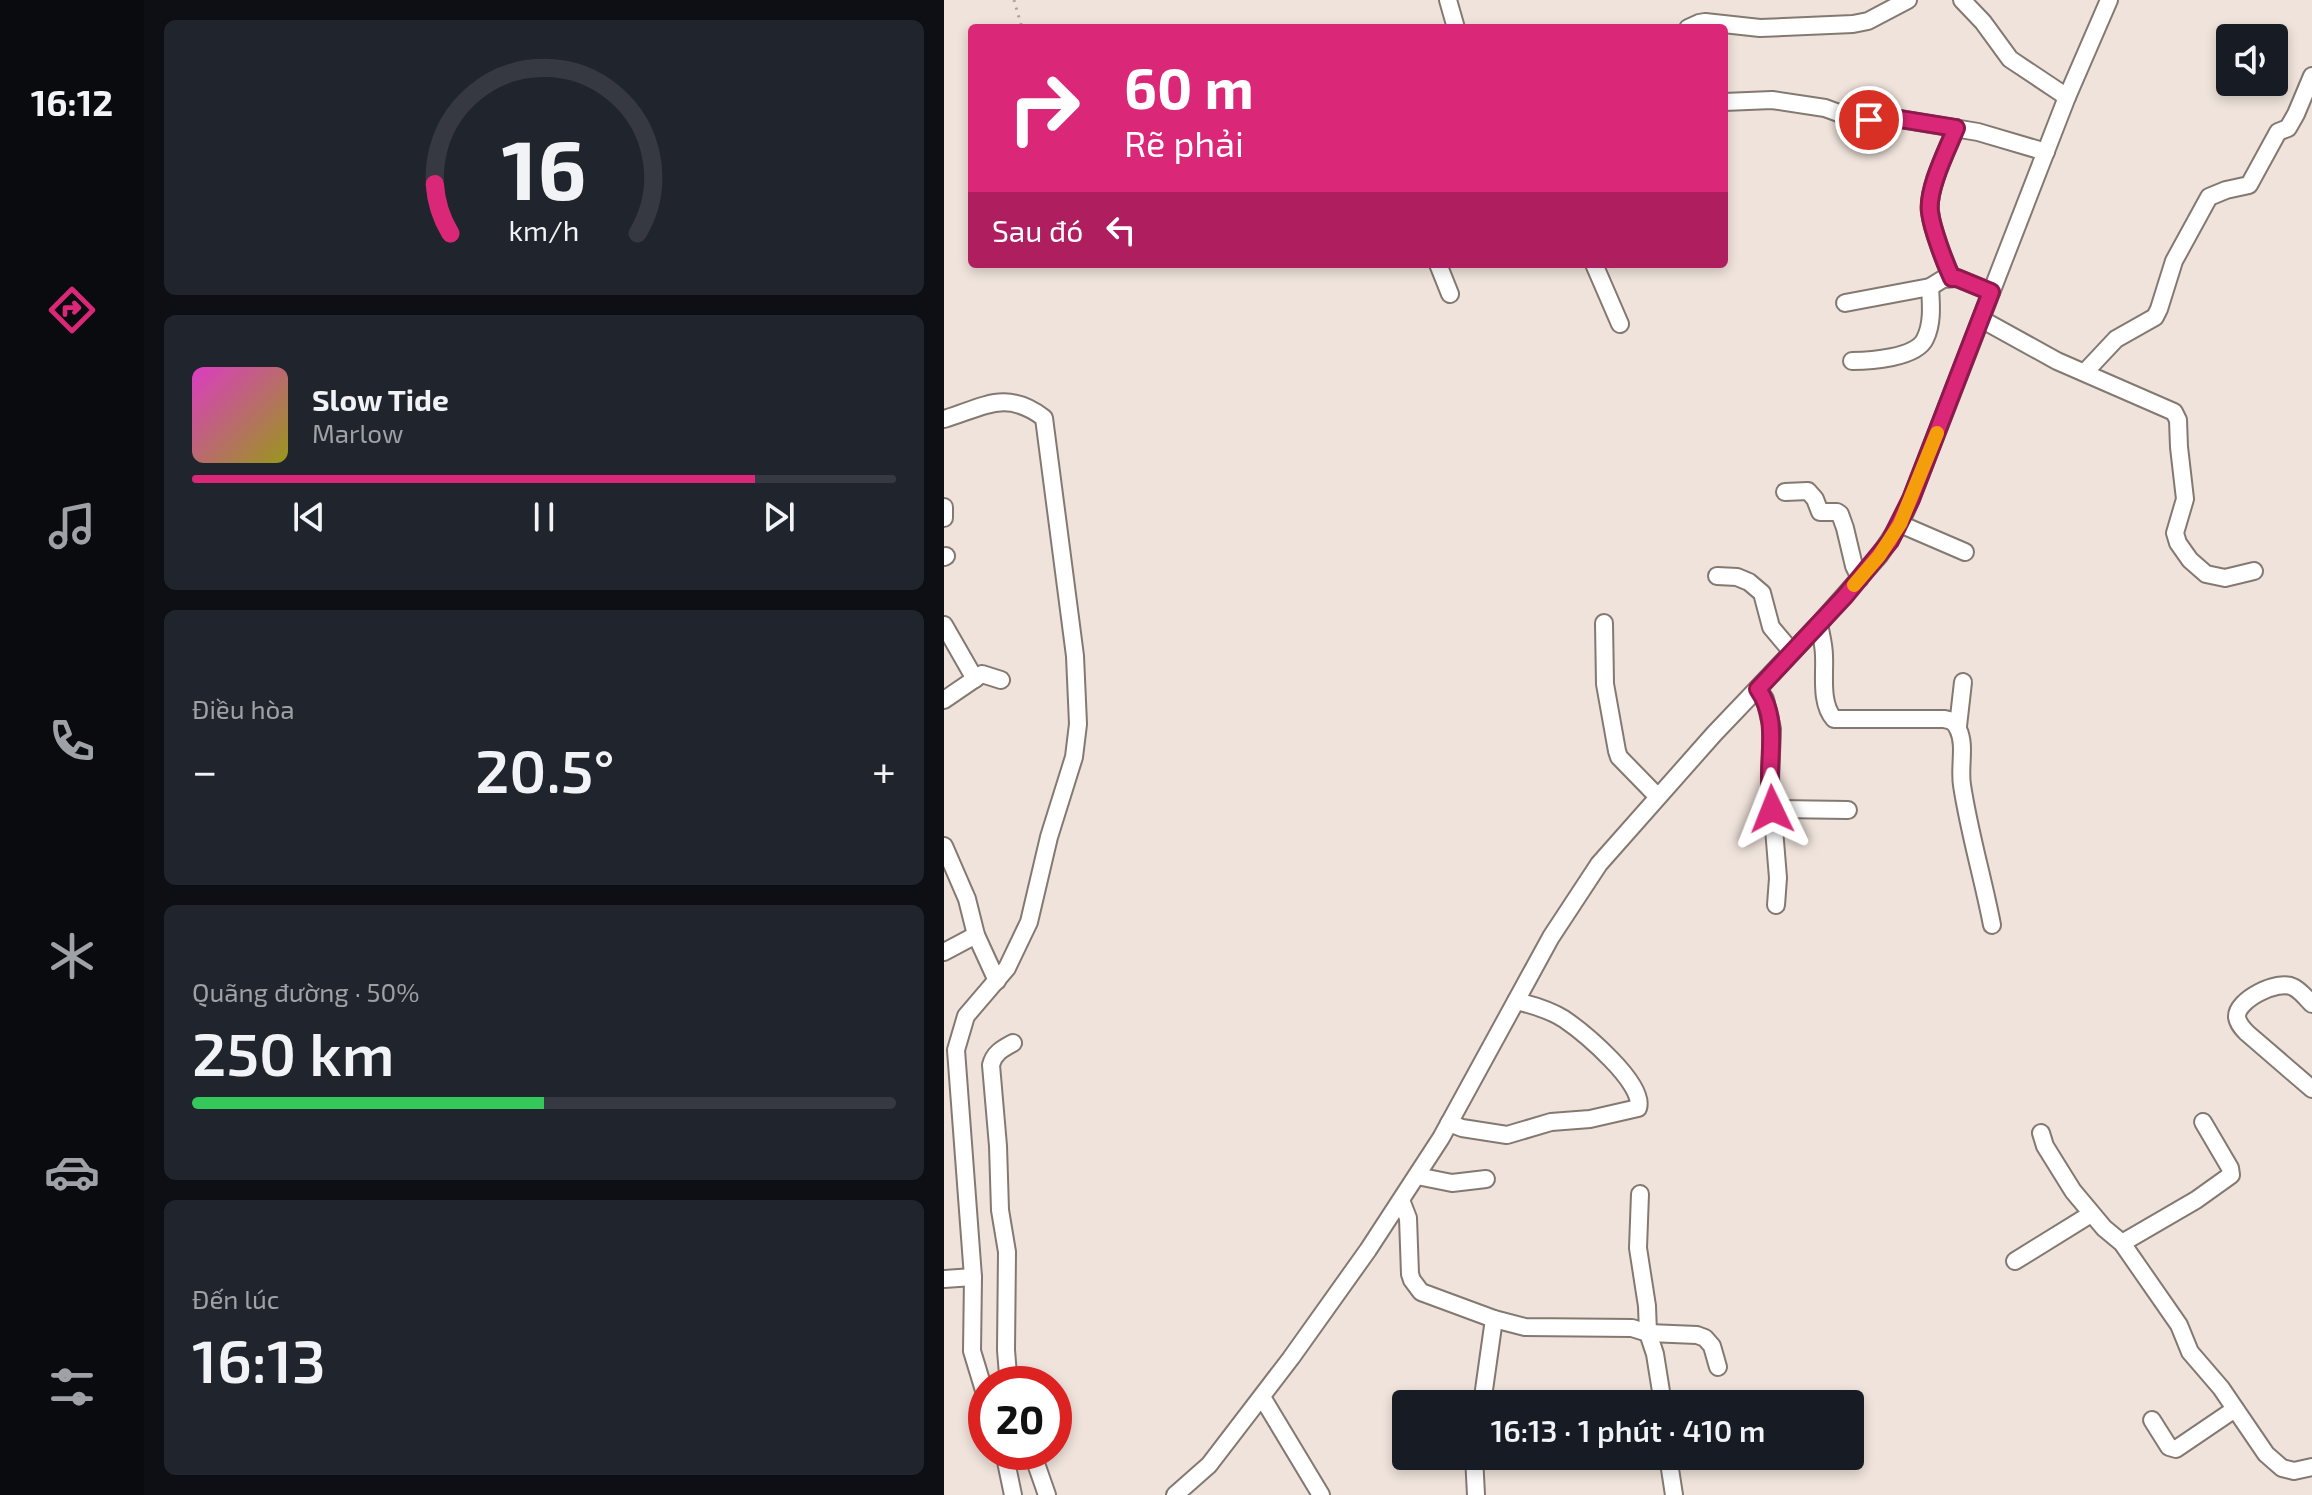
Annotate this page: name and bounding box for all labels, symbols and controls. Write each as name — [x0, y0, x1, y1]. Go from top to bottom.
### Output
map controls — [2216, 24, 2288, 96]
button: sound — [2216, 24, 2288, 96]
text: 60 m — [1124, 53, 1254, 120]
icon: right — [992, 56, 1096, 160]
text: 16:12 — [31, 80, 113, 123]
pin — [1835, 86, 1903, 154]
icon: arrive — [1847, 98, 1891, 142]
text: 16 — [501, 116, 587, 216]
text: Rẽ phải — [1124, 121, 1244, 164]
icon: left — [1099, 208, 1143, 252]
text: km/h — [509, 212, 579, 247]
text: Sau đó — [992, 212, 1083, 248]
icon: directions — [44, 282, 100, 338]
text: Slow Tide — [312, 381, 449, 417]
text: Marlow — [312, 417, 403, 448]
icon: previous — [287, 495, 331, 539]
icon: pause — [522, 495, 566, 539]
icon: next — [757, 495, 801, 539]
icon: music — [44, 498, 100, 554]
text: Điều hòa — [192, 693, 295, 724]
icon: phone — [44, 713, 100, 769]
text: 20.5° — [475, 733, 615, 805]
text: − — [192, 743, 218, 796]
text: + — [872, 743, 896, 796]
position arrow — [1730, 767, 1814, 851]
icon: climate — [44, 928, 100, 984]
text: Quãng đường · 50% — [192, 976, 419, 1007]
text: 250 km — [192, 1016, 394, 1088]
icon: car — [44, 1144, 100, 1200]
text: Đến lúc — [192, 1283, 280, 1314]
text: 16:13 — [192, 1323, 326, 1395]
icon: filters — [44, 1359, 100, 1415]
speed limit sign: 20 — [968, 1366, 1072, 1470]
text: 16:13 · 1 phút · 410 m — [1491, 1412, 1765, 1448]

